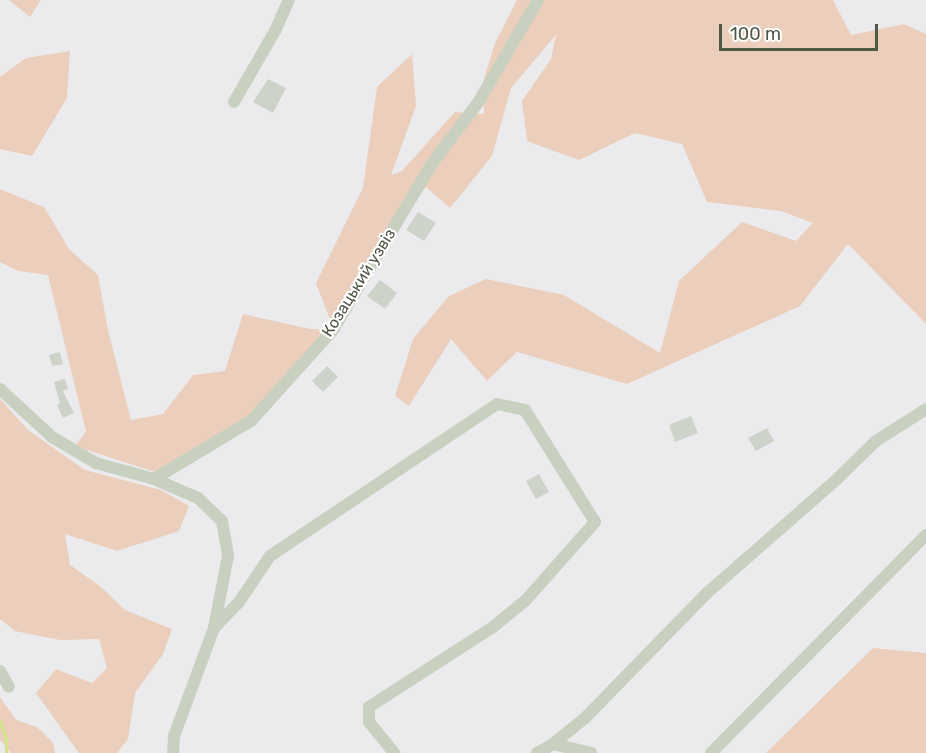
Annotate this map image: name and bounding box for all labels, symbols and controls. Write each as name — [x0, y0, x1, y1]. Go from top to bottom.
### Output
scale bar — [722, 12, 881, 50]
text: 100 m — [730, 23, 781, 45]
street label: Козацький узвіз — [318, 225, 400, 341]

